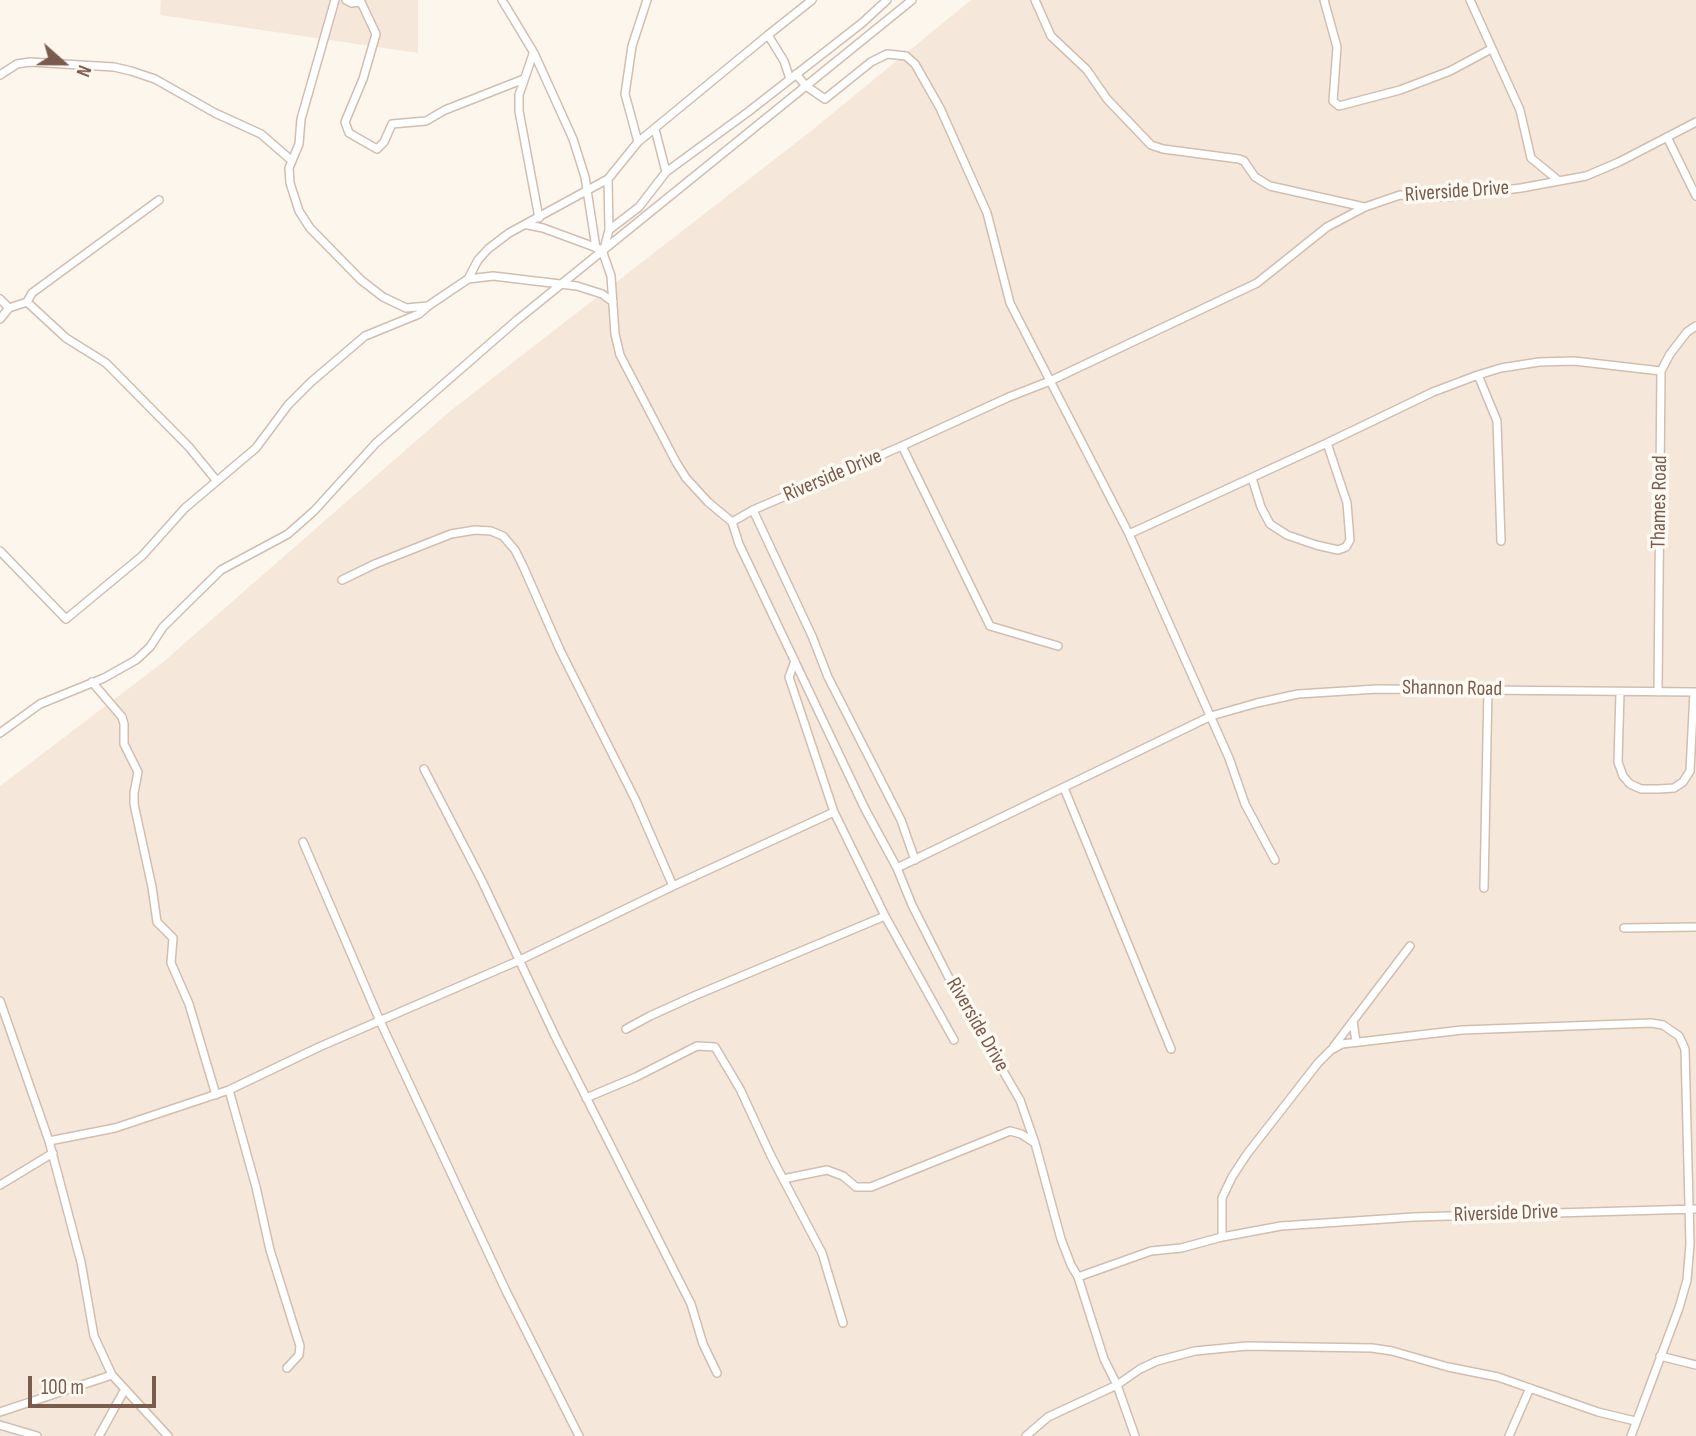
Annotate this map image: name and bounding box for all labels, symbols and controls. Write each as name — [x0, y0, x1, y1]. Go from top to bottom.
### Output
north arrow — [28, 28, 98, 98]
text: N — [71, 62, 96, 80]
street label: Riverside Drive — [1404, 176, 1510, 208]
street label: Riverside Drive — [780, 444, 886, 508]
street label: Thames Road — [1647, 455, 1673, 549]
street label: Shannon Road — [1402, 676, 1502, 702]
street label: Riverside Drive — [940, 974, 1014, 1076]
street label: Riverside Drive — [1453, 1200, 1559, 1228]
scale bar — [32, 1362, 159, 1406]
text: 100 m — [41, 1375, 84, 1400]

